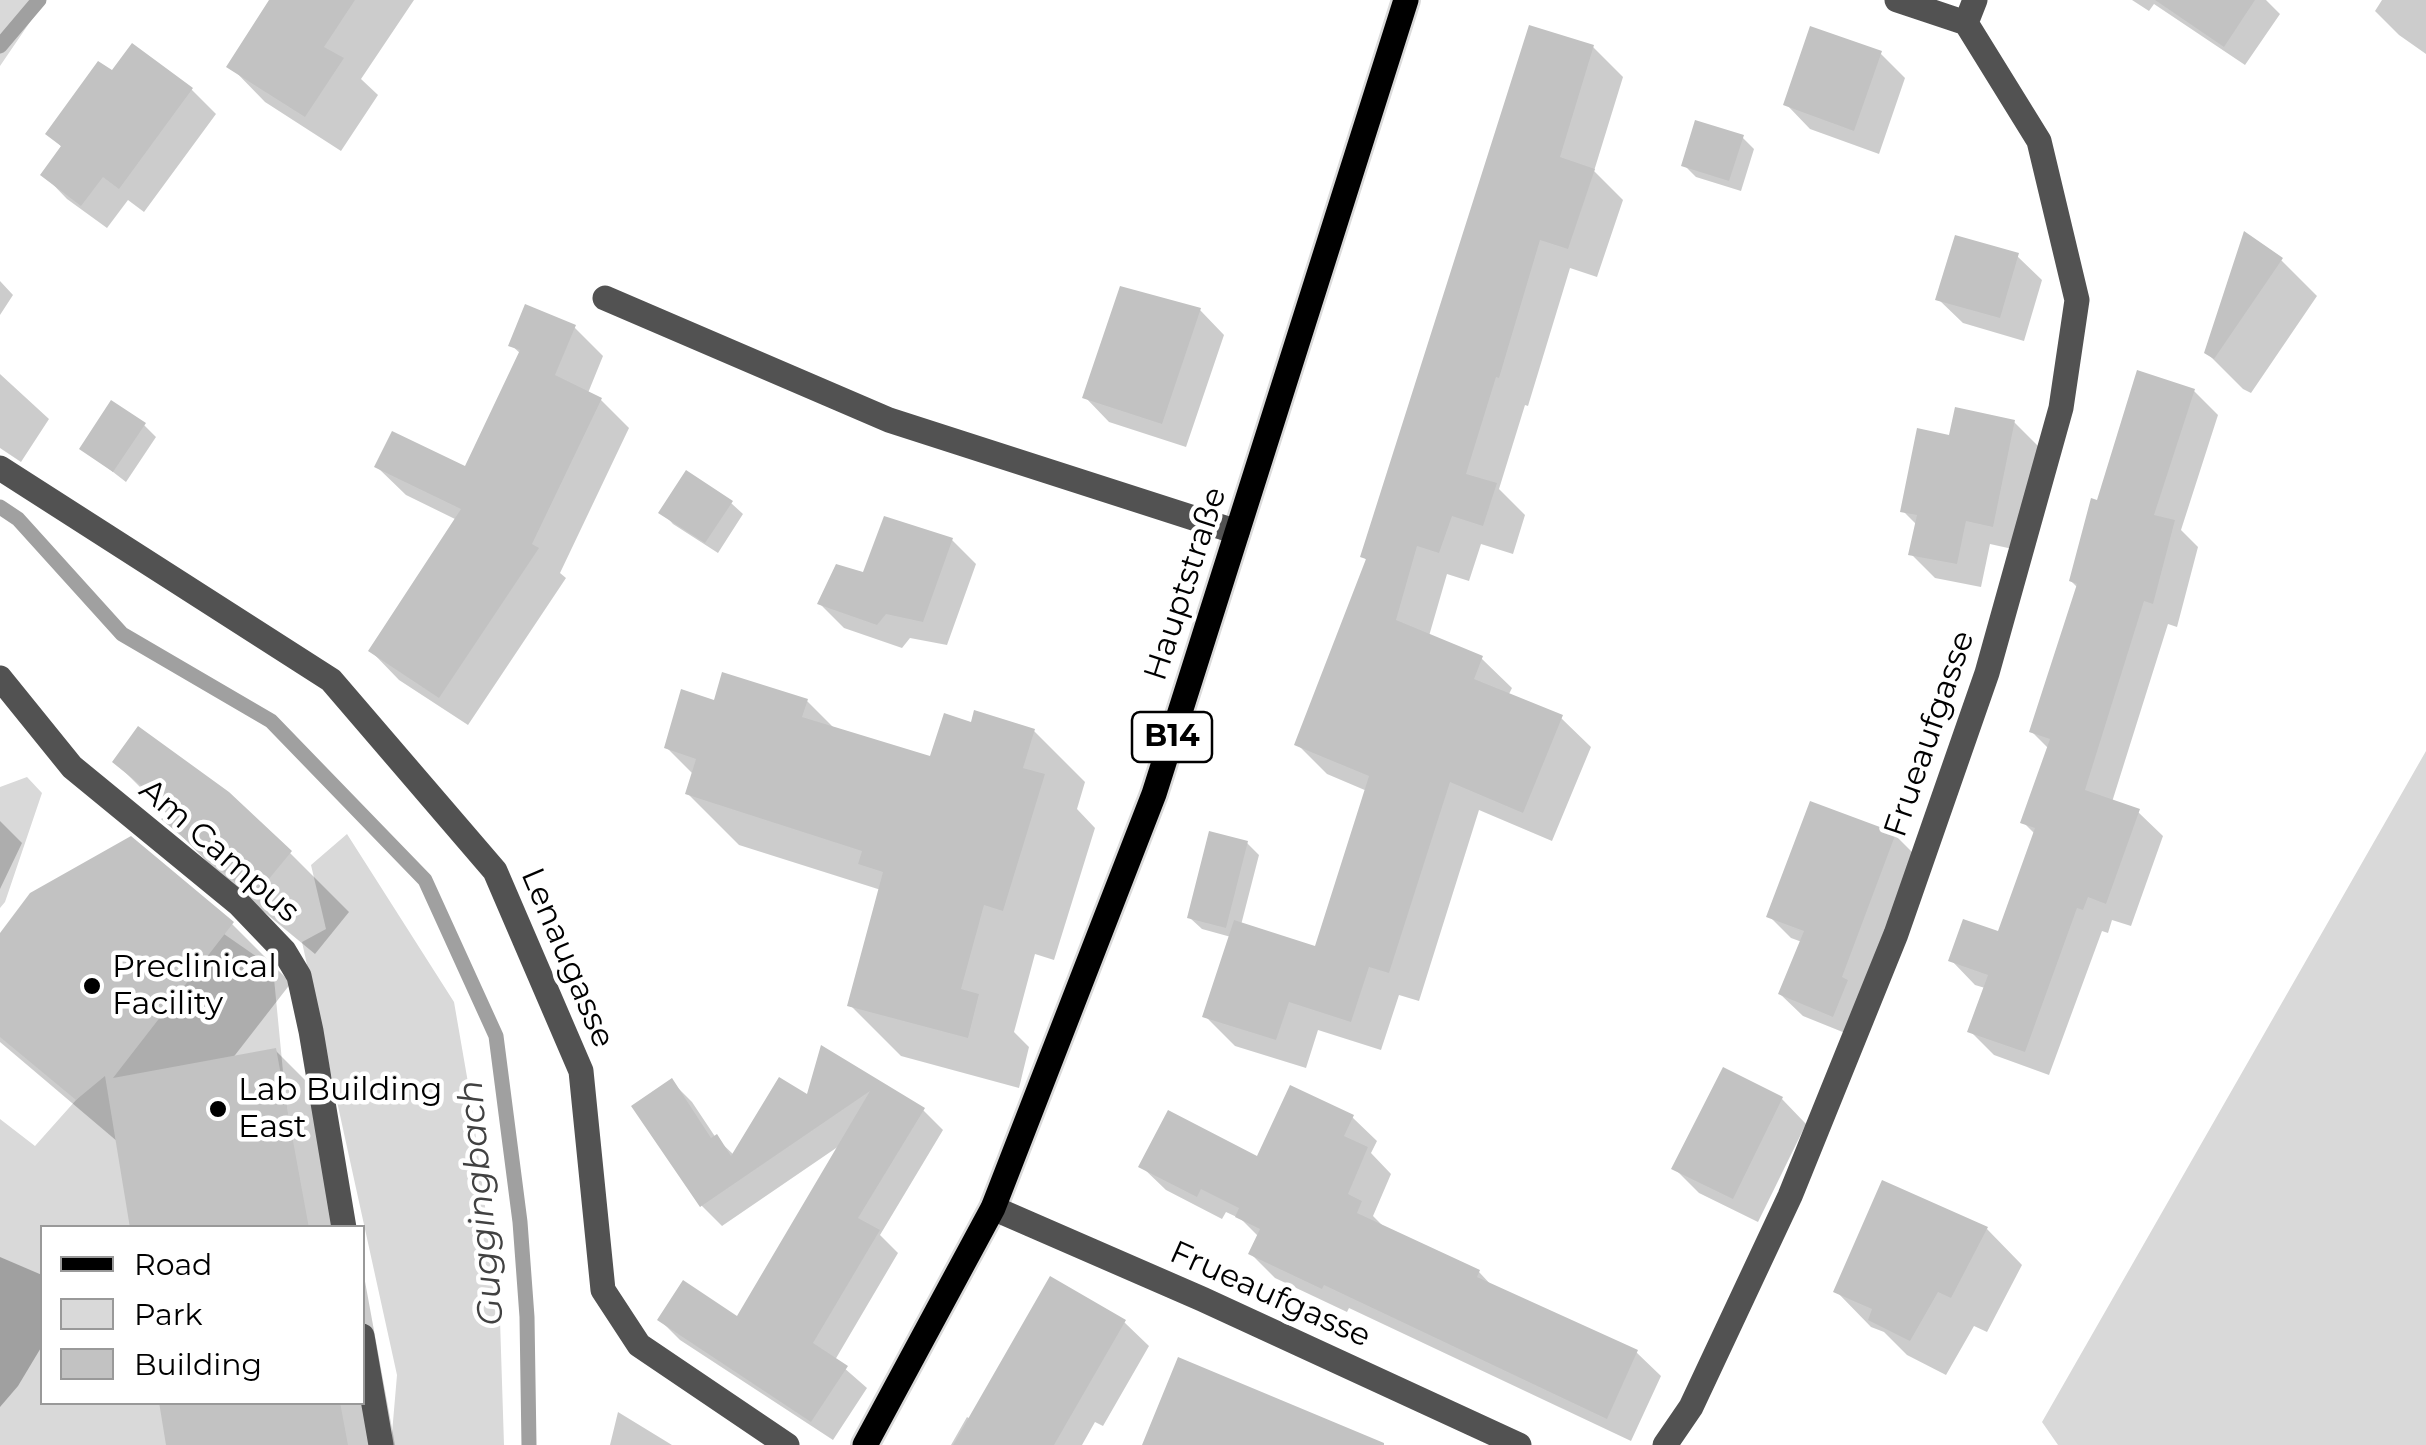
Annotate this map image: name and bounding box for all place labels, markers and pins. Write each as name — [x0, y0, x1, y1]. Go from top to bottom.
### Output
place label: Preclinical Facility — [112, 949, 277, 1024]
marker: Preclinical Facility — [81, 975, 103, 997]
place label: Lab Building East — [238, 1072, 443, 1147]
marker: Lab Building East — [207, 1098, 229, 1120]

